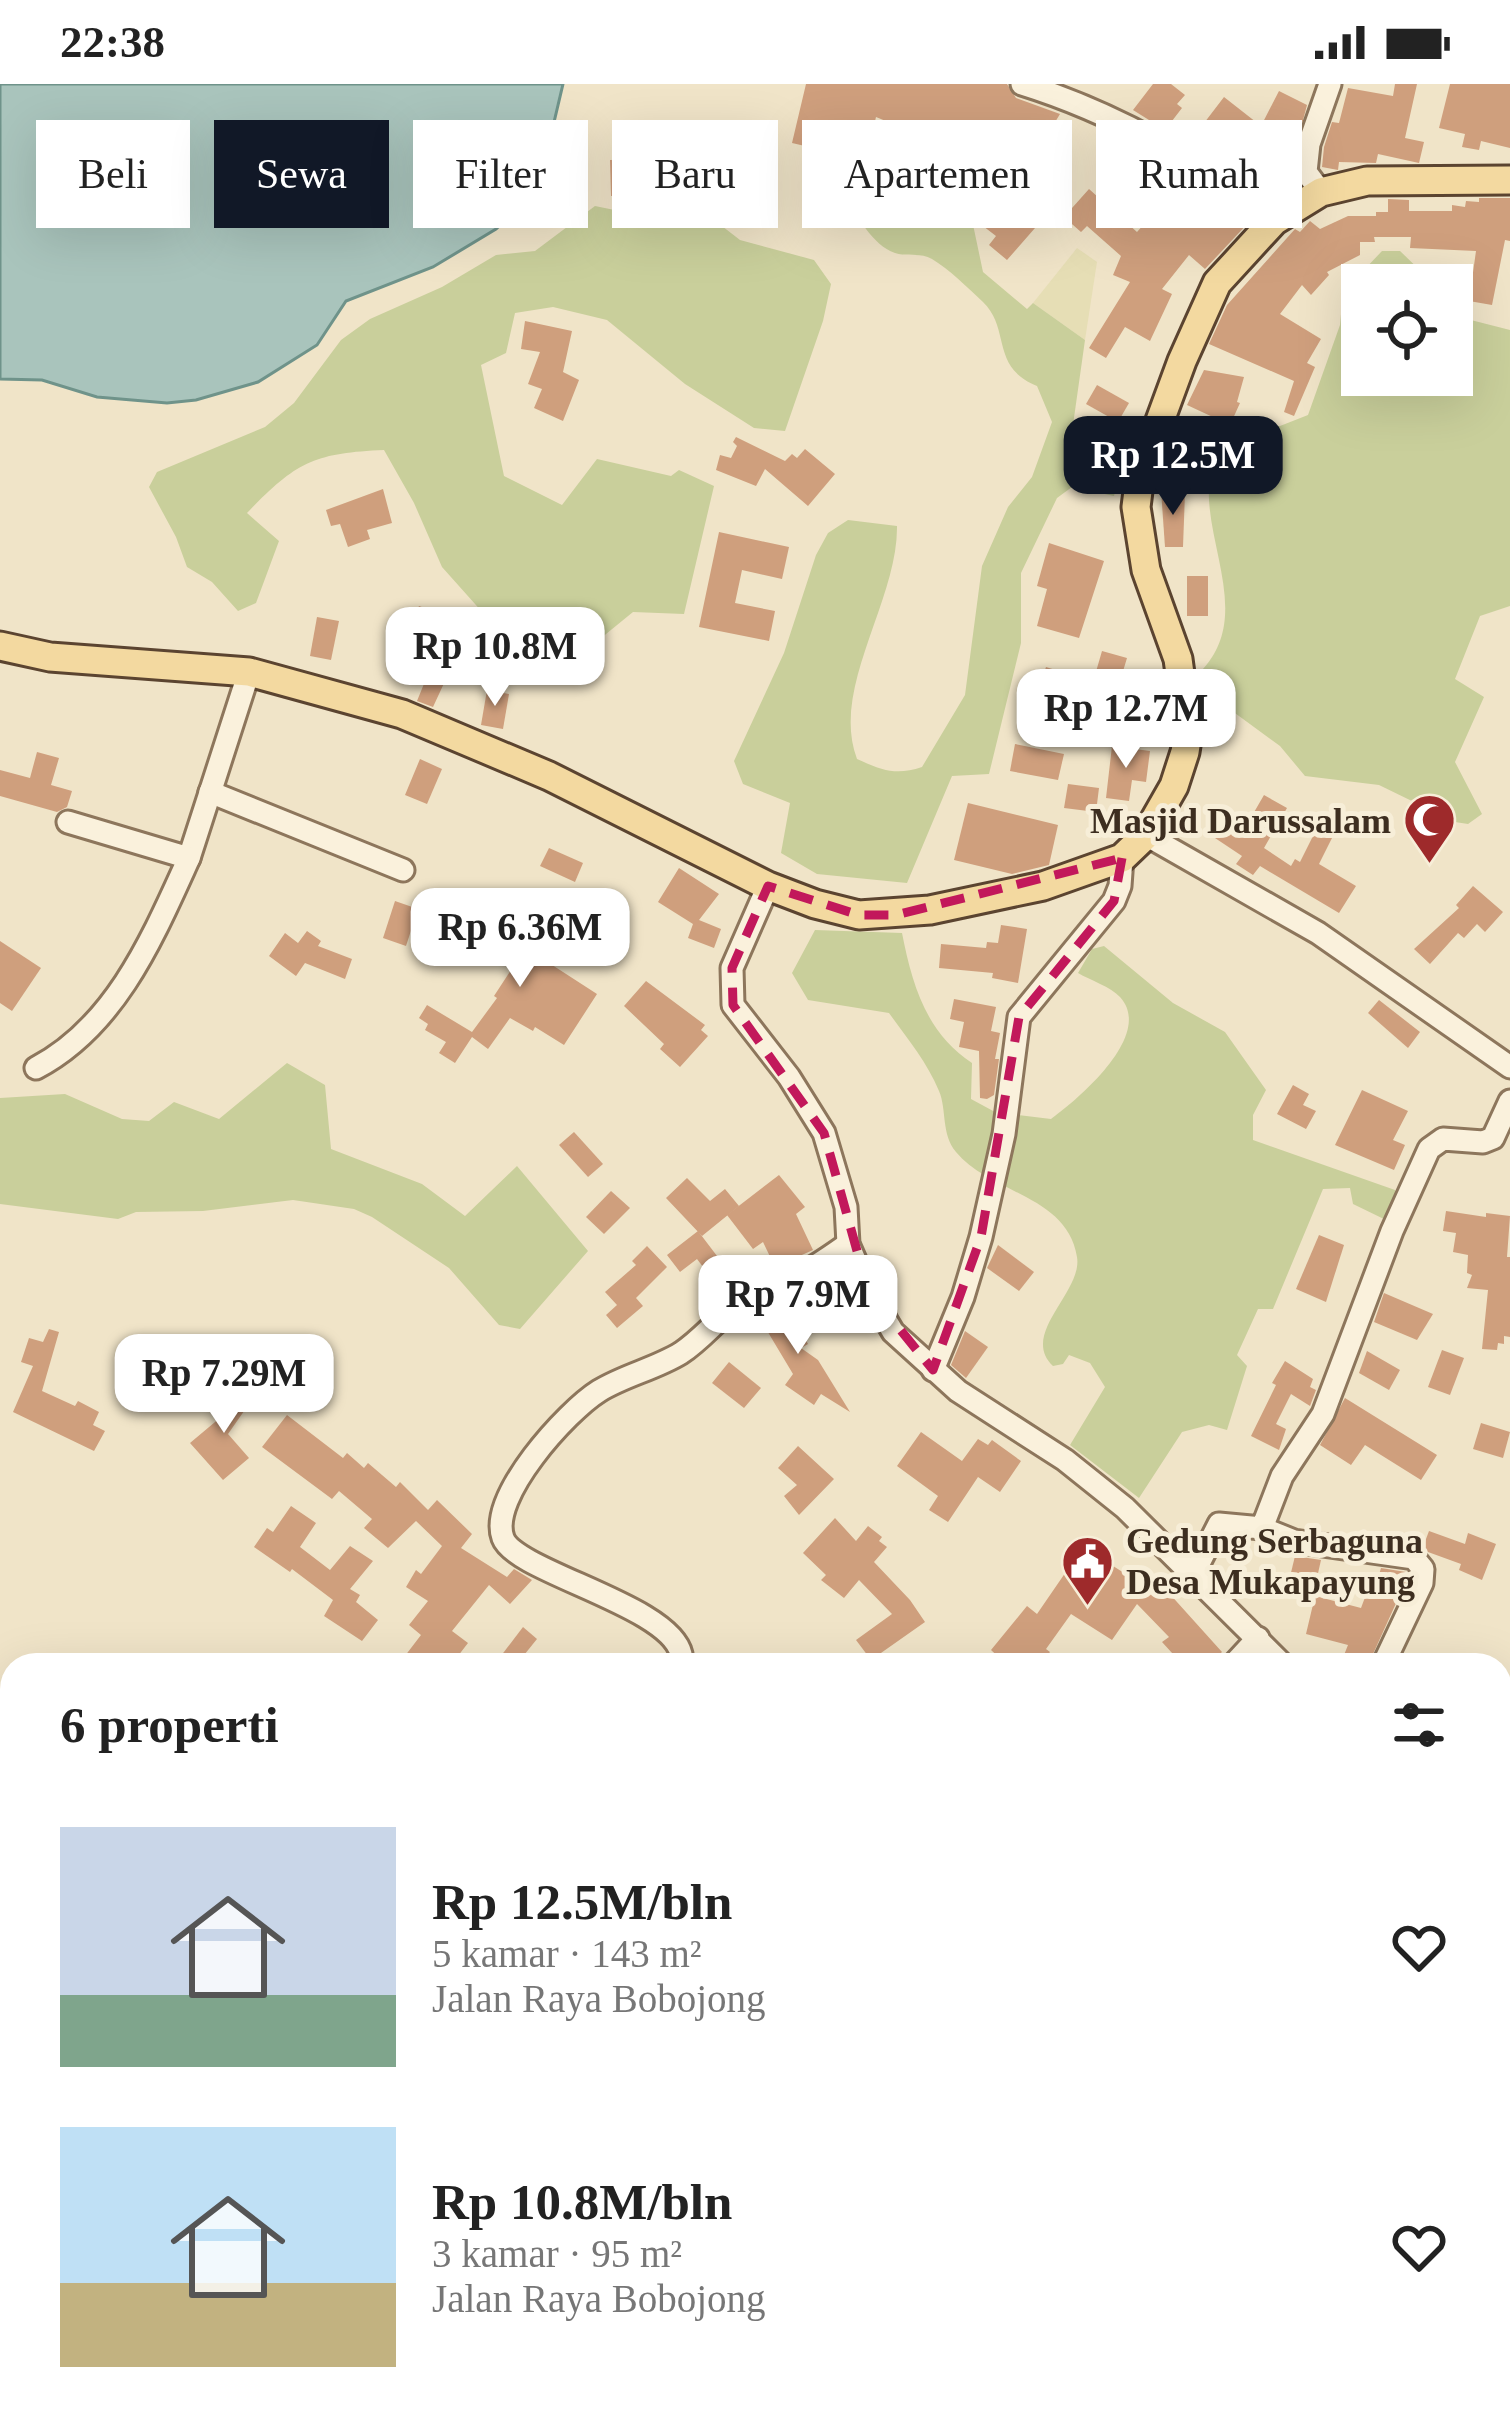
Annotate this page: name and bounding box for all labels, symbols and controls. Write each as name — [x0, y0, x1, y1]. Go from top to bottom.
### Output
text: 22:38 — [60, 17, 165, 67]
chip: Beli — [36, 120, 190, 228]
chip: Sewa — [214, 120, 389, 228]
chip: Filter — [413, 120, 588, 228]
chip: Baru — [612, 120, 778, 228]
chip: Apartemen — [802, 120, 1072, 228]
chip: Rumah — [1096, 120, 1302, 228]
map controls — [1341, 264, 1473, 396]
button: locate — [1341, 264, 1473, 396]
pin: Rp 12.5M — [1049, 416, 1297, 518]
text: Rp 12.5M — [1091, 433, 1255, 476]
pin: Rp 10.8M — [371, 607, 619, 709]
text: Rp 10.8M — [413, 624, 577, 667]
pin: Rp 12.7M — [1002, 669, 1250, 771]
text: Rp 12.7M — [1044, 686, 1208, 729]
mosque icon: Masjid Darussalam — [1402, 792, 1458, 866]
place label: Masjid Darussalam — [1090, 801, 1391, 841]
pin: Rp 6.36M — [396, 888, 644, 990]
text: Rp 6.36M — [438, 905, 602, 948]
pin: Rp 7.9M — [687, 1255, 909, 1357]
text: Rp 7.9M — [725, 1272, 871, 1315]
pin: Rp 7.29M — [100, 1334, 348, 1436]
text: Rp 7.29M — [142, 1351, 306, 1394]
place label: Gedung Serbaguna Desa Mukapayung — [1126, 1521, 1423, 1602]
public building icon: Gedung Serbaguna Desa Mukapayung — [1059, 1533, 1115, 1607]
icon: filters — [1386, 1692, 1452, 1758]
text: 6 properti — [60, 1697, 279, 1753]
text: Rp 12.5M/bln — [432, 1874, 732, 1930]
icon: home — [156, 1875, 300, 2019]
icon: heart — [1386, 1914, 1452, 1980]
text: 5 kamar · 143 m² — [432, 1932, 701, 1975]
text: Jalan Raya Bobojong — [432, 1977, 766, 2020]
text: Rp 10.8M/bln — [432, 2174, 732, 2230]
icon: home — [156, 2175, 300, 2319]
icon: heart — [1386, 2214, 1452, 2280]
text: 3 kamar · 95 m² — [432, 2232, 682, 2275]
text: Jalan Raya Bobojong — [432, 2277, 766, 2320]

